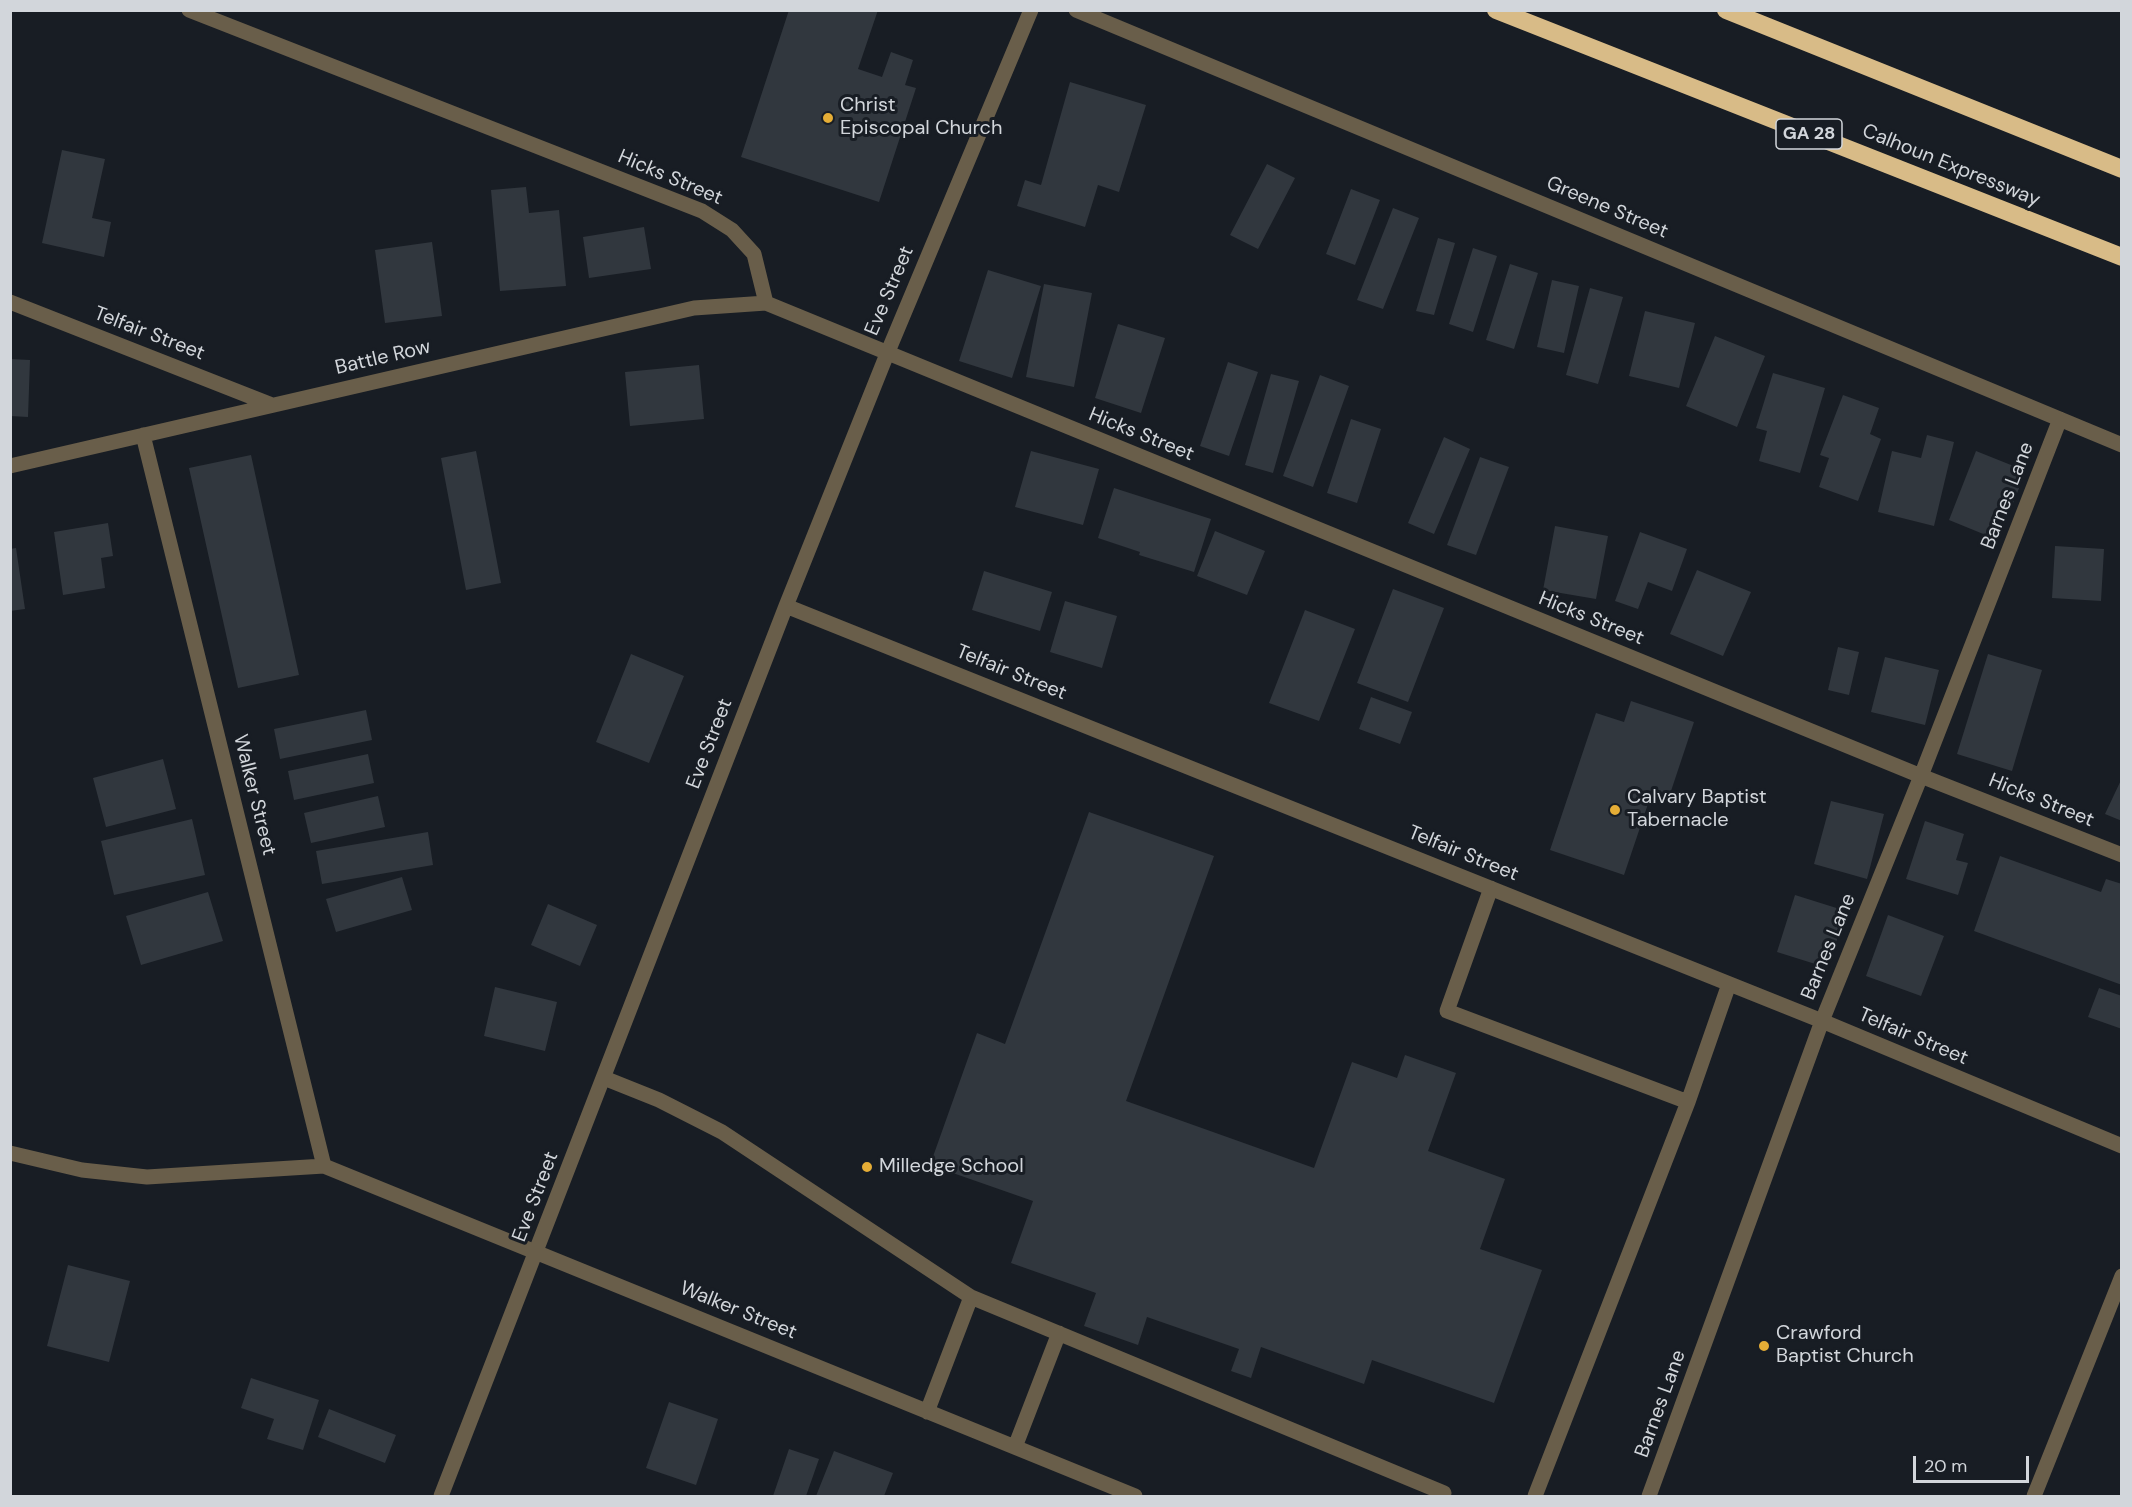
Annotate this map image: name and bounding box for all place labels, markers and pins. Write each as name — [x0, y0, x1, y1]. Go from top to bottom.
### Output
place label: Christ Episcopal Church — [840, 94, 1002, 141]
marker: Christ Episcopal Church — [821, 111, 835, 125]
place label: Calvary Baptist Tabernacle — [1627, 786, 1767, 833]
marker: Calvary Baptist Tabernacle — [1608, 803, 1622, 817]
place label: Milledge School — [879, 1155, 1024, 1179]
marker: Milledge School — [860, 1160, 874, 1174]
place label: Crawford Baptist Church — [1776, 1322, 1914, 1369]
marker: Crawford Baptist Church — [1757, 1339, 1771, 1353]

